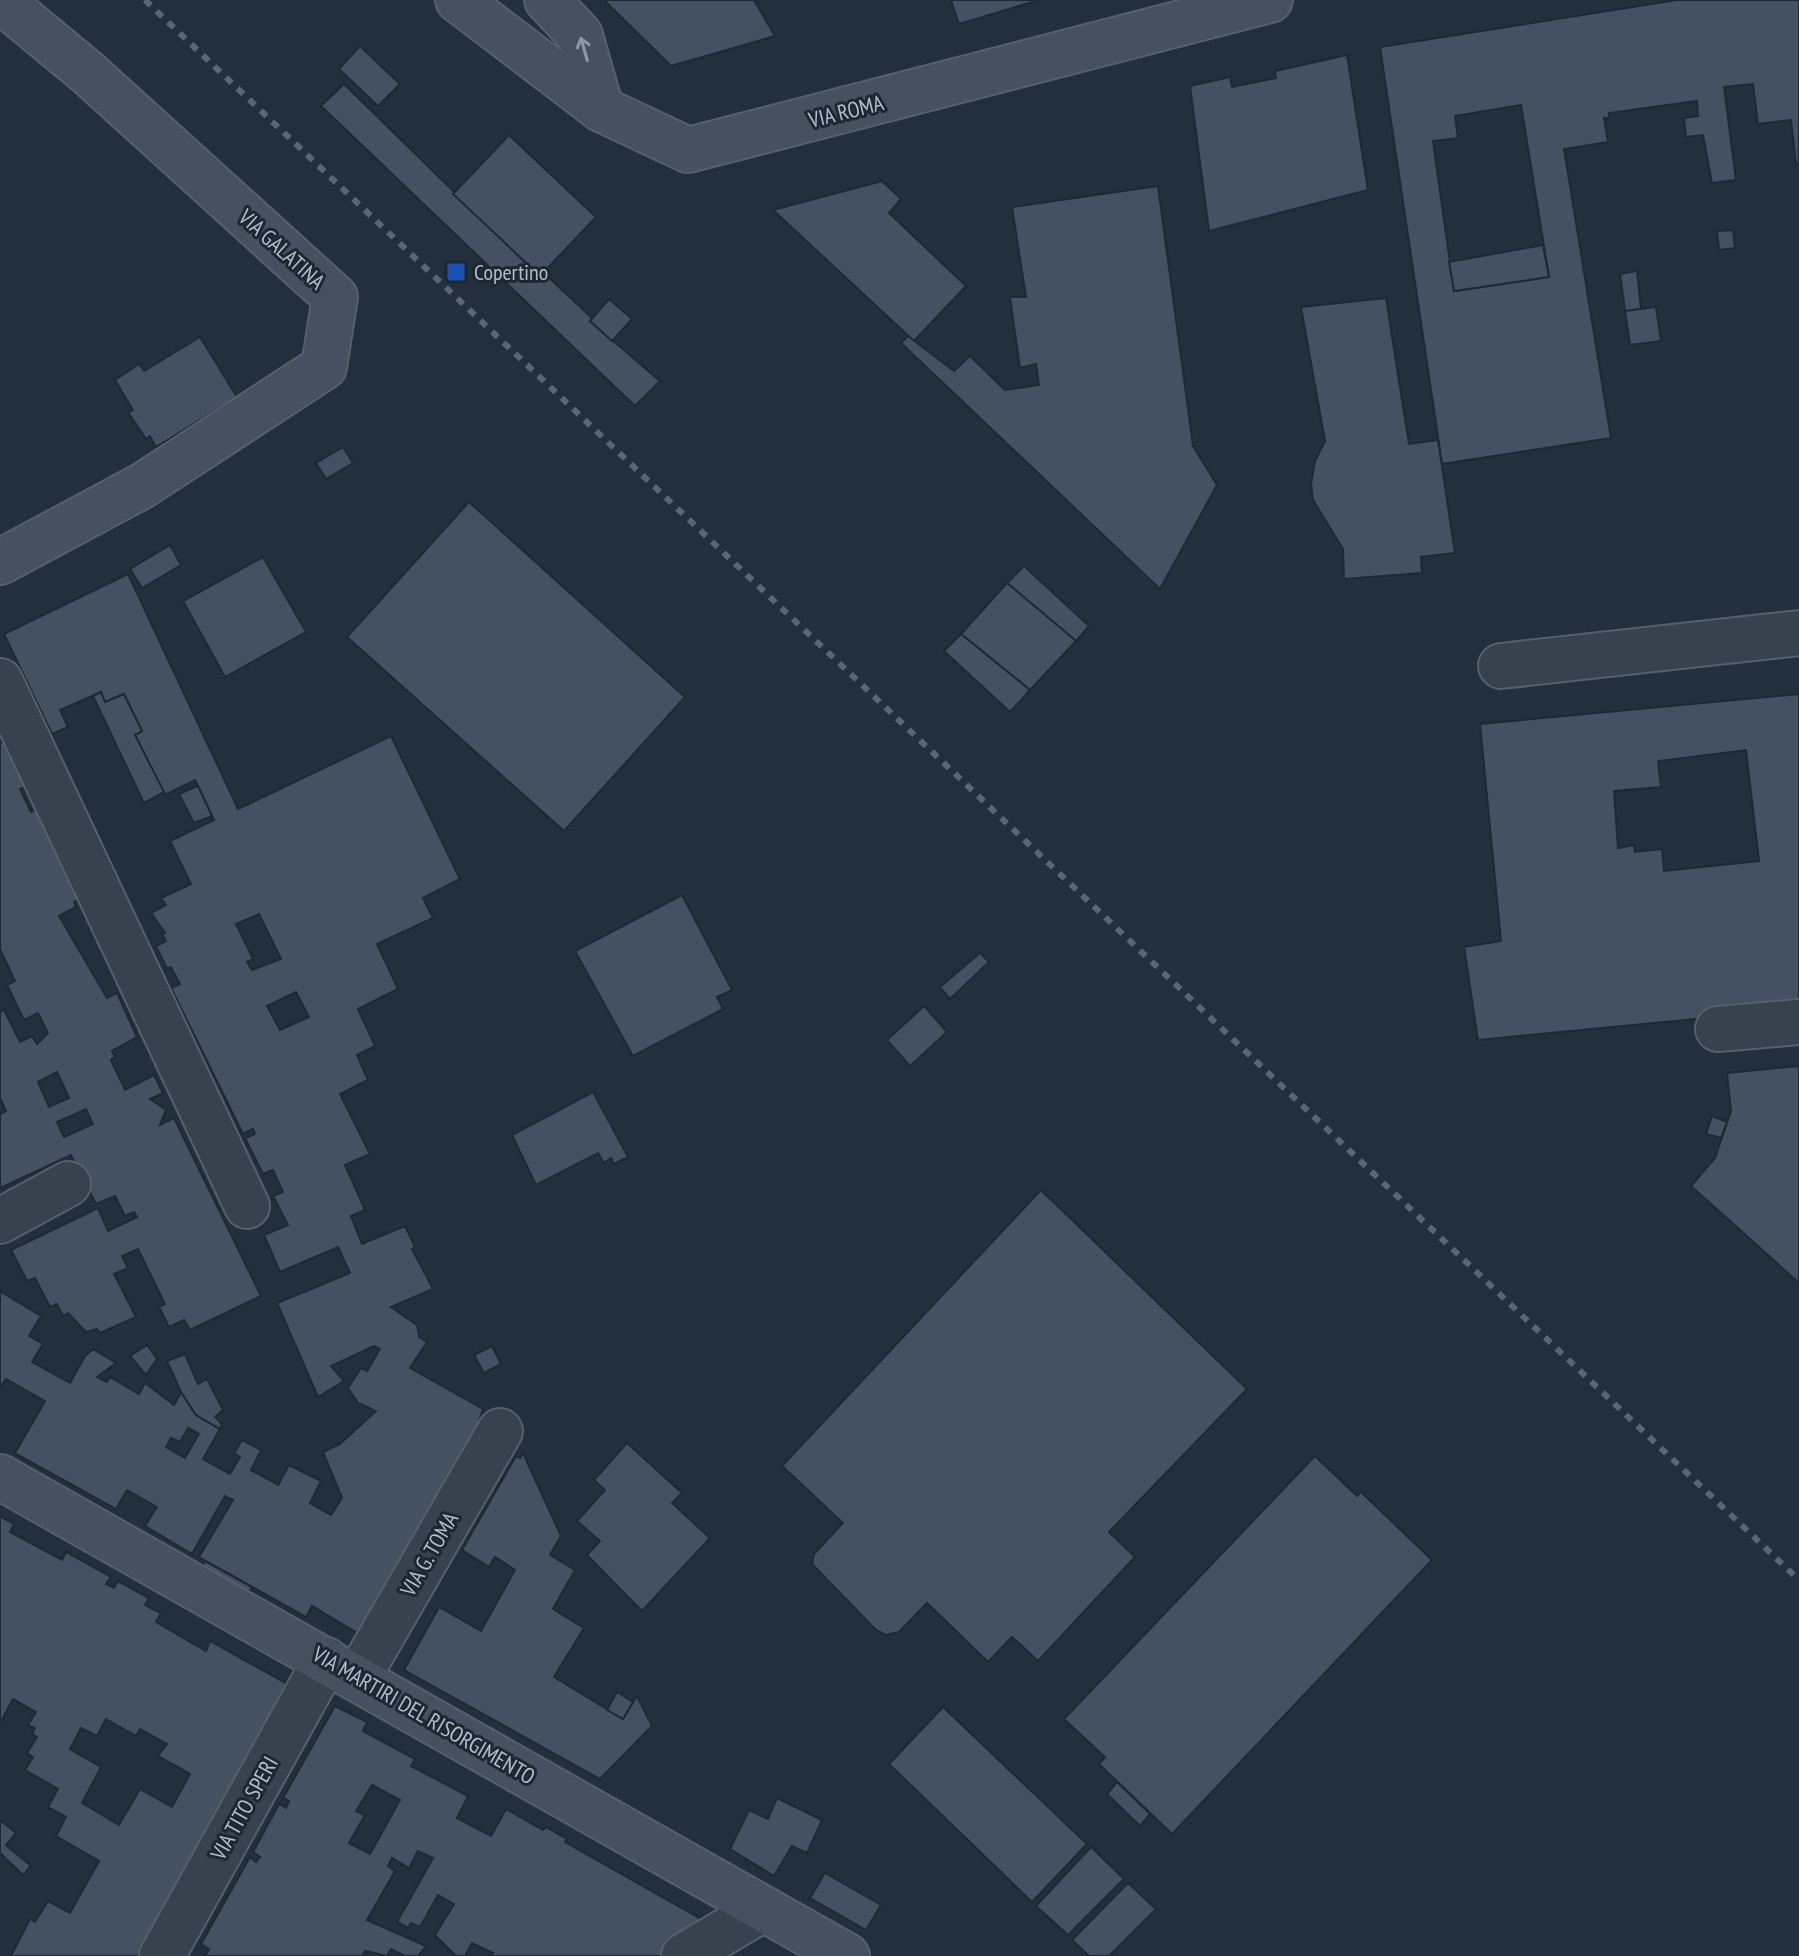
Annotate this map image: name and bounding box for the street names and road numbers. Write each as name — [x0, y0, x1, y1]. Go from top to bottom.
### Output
street label: VIA ROMA — [805, 88, 887, 134]
street label: VIA GALATINA — [232, 202, 331, 295]
street label: VIA G. TOMA — [393, 1506, 465, 1602]
street label: VIA MARTIRI DEL RISORGIMENTO — [307, 1639, 540, 1790]
street label: VIA TITO SPERI — [204, 1751, 284, 1866]

